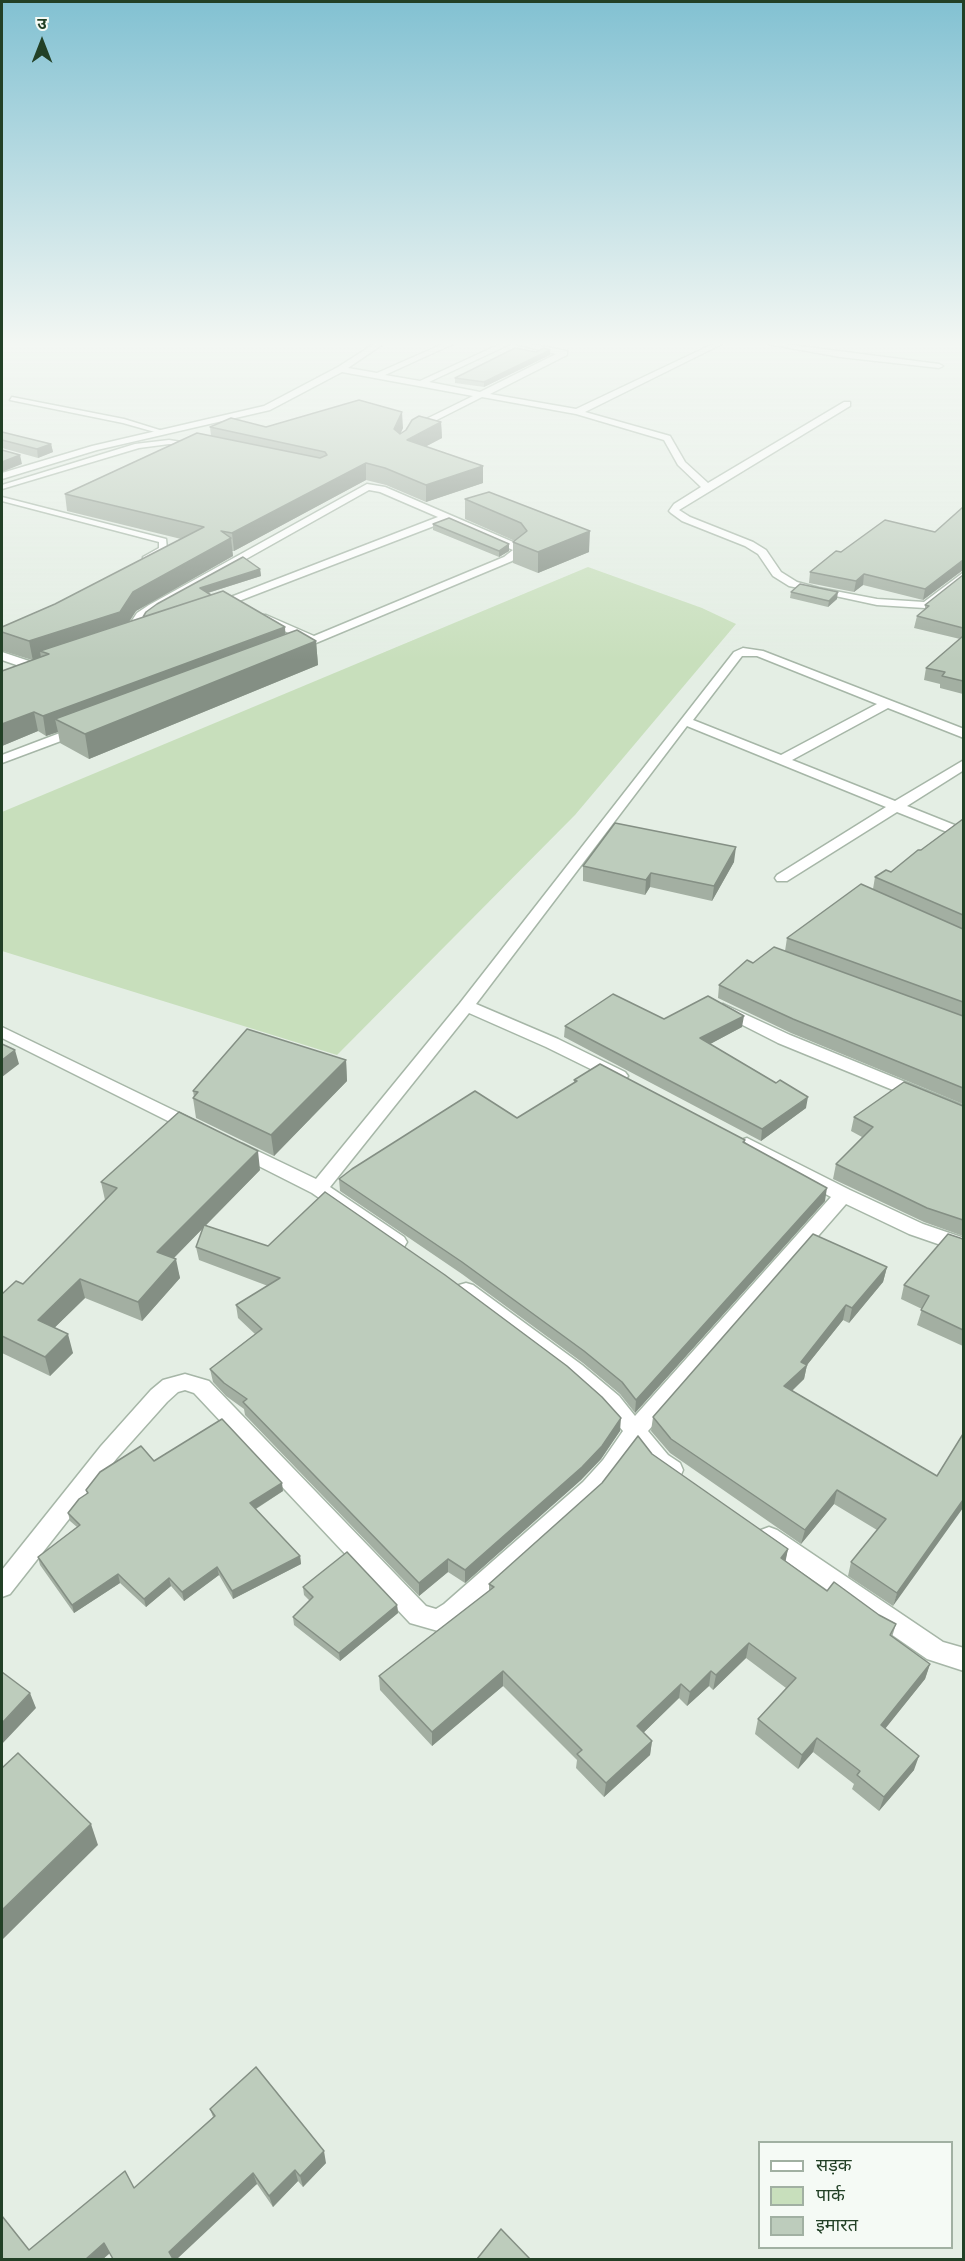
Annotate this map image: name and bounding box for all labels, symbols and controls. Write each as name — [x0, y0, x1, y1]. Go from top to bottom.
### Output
north arrow — [12, 12, 72, 72]
text: उ — [37, 16, 47, 32]
legend — [758, 2141, 953, 2249]
text: सड़क — [816, 2157, 852, 2175]
text: पार्क — [816, 2187, 845, 2205]
text: इमारत — [816, 2217, 858, 2235]

